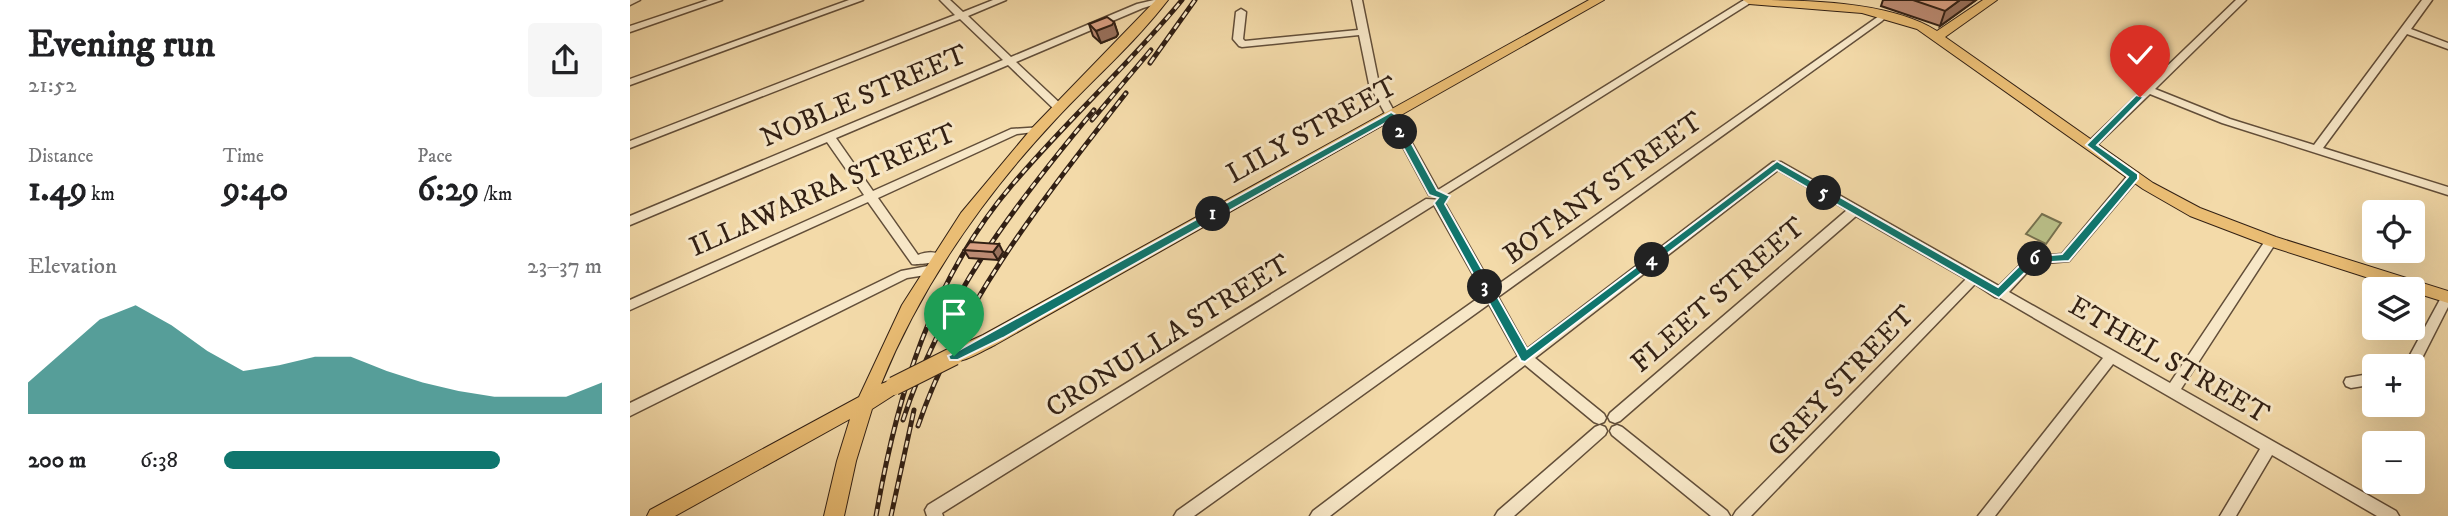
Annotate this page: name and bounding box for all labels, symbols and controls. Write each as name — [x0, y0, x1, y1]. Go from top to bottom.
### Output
text: Evening run — [28, 21, 215, 69]
button: share — [528, 23, 602, 97]
pin — [2110, 25, 2170, 97]
icon: check — [2121, 36, 2159, 74]
street label: NOBLE STREET — [755, 37, 973, 155]
street label: LILY STREET — [1220, 69, 1404, 191]
text: 21:52 — [28, 71, 76, 100]
street label: BOTANY STREET — [1496, 104, 1710, 272]
pin: 2 — [1382, 114, 1418, 150]
street label: ILLAWARRA STREET — [684, 115, 962, 265]
text: 2 — [1395, 120, 1404, 143]
text: Distance — [28, 145, 93, 168]
text: Time — [223, 145, 264, 168]
text: Pace — [417, 145, 452, 168]
text: 1.49 — [28, 168, 87, 212]
text: 9:40 — [223, 168, 288, 212]
text: 6:29 — [417, 168, 479, 212]
pin: 5 — [1806, 176, 1842, 210]
text: 5 — [1819, 181, 1828, 204]
text: km — [87, 183, 115, 206]
text: /km — [479, 183, 512, 206]
pin: 1 — [1196, 196, 1230, 232]
map controls — [2362, 200, 2425, 494]
button: locate — [2362, 200, 2425, 263]
text: 1 — [1209, 202, 1216, 225]
street label: FLEET STREET — [1624, 210, 1812, 380]
pin: 6 — [2018, 242, 2052, 276]
pin: 4 — [1634, 243, 1670, 278]
street label: CRONULLA STREET — [1039, 247, 1297, 425]
text: 6 — [2030, 247, 2039, 270]
text: 4 — [1646, 248, 1657, 271]
text: Elevation — [28, 252, 117, 281]
text: 23–37 m — [527, 252, 602, 281]
pin: 3 — [1468, 270, 1502, 304]
text: 3 — [1481, 275, 1488, 298]
button: layers — [2362, 277, 2425, 340]
pin — [924, 284, 984, 356]
street label: ETHEL STREET — [2062, 288, 2276, 432]
icon: arrive — [935, 295, 973, 333]
street label: GREY STREET — [1760, 298, 1922, 464]
button: + — [2362, 354, 2425, 417]
button: − — [2362, 431, 2425, 494]
text: 200 m — [28, 446, 86, 475]
text: 6:38 — [140, 446, 178, 475]

